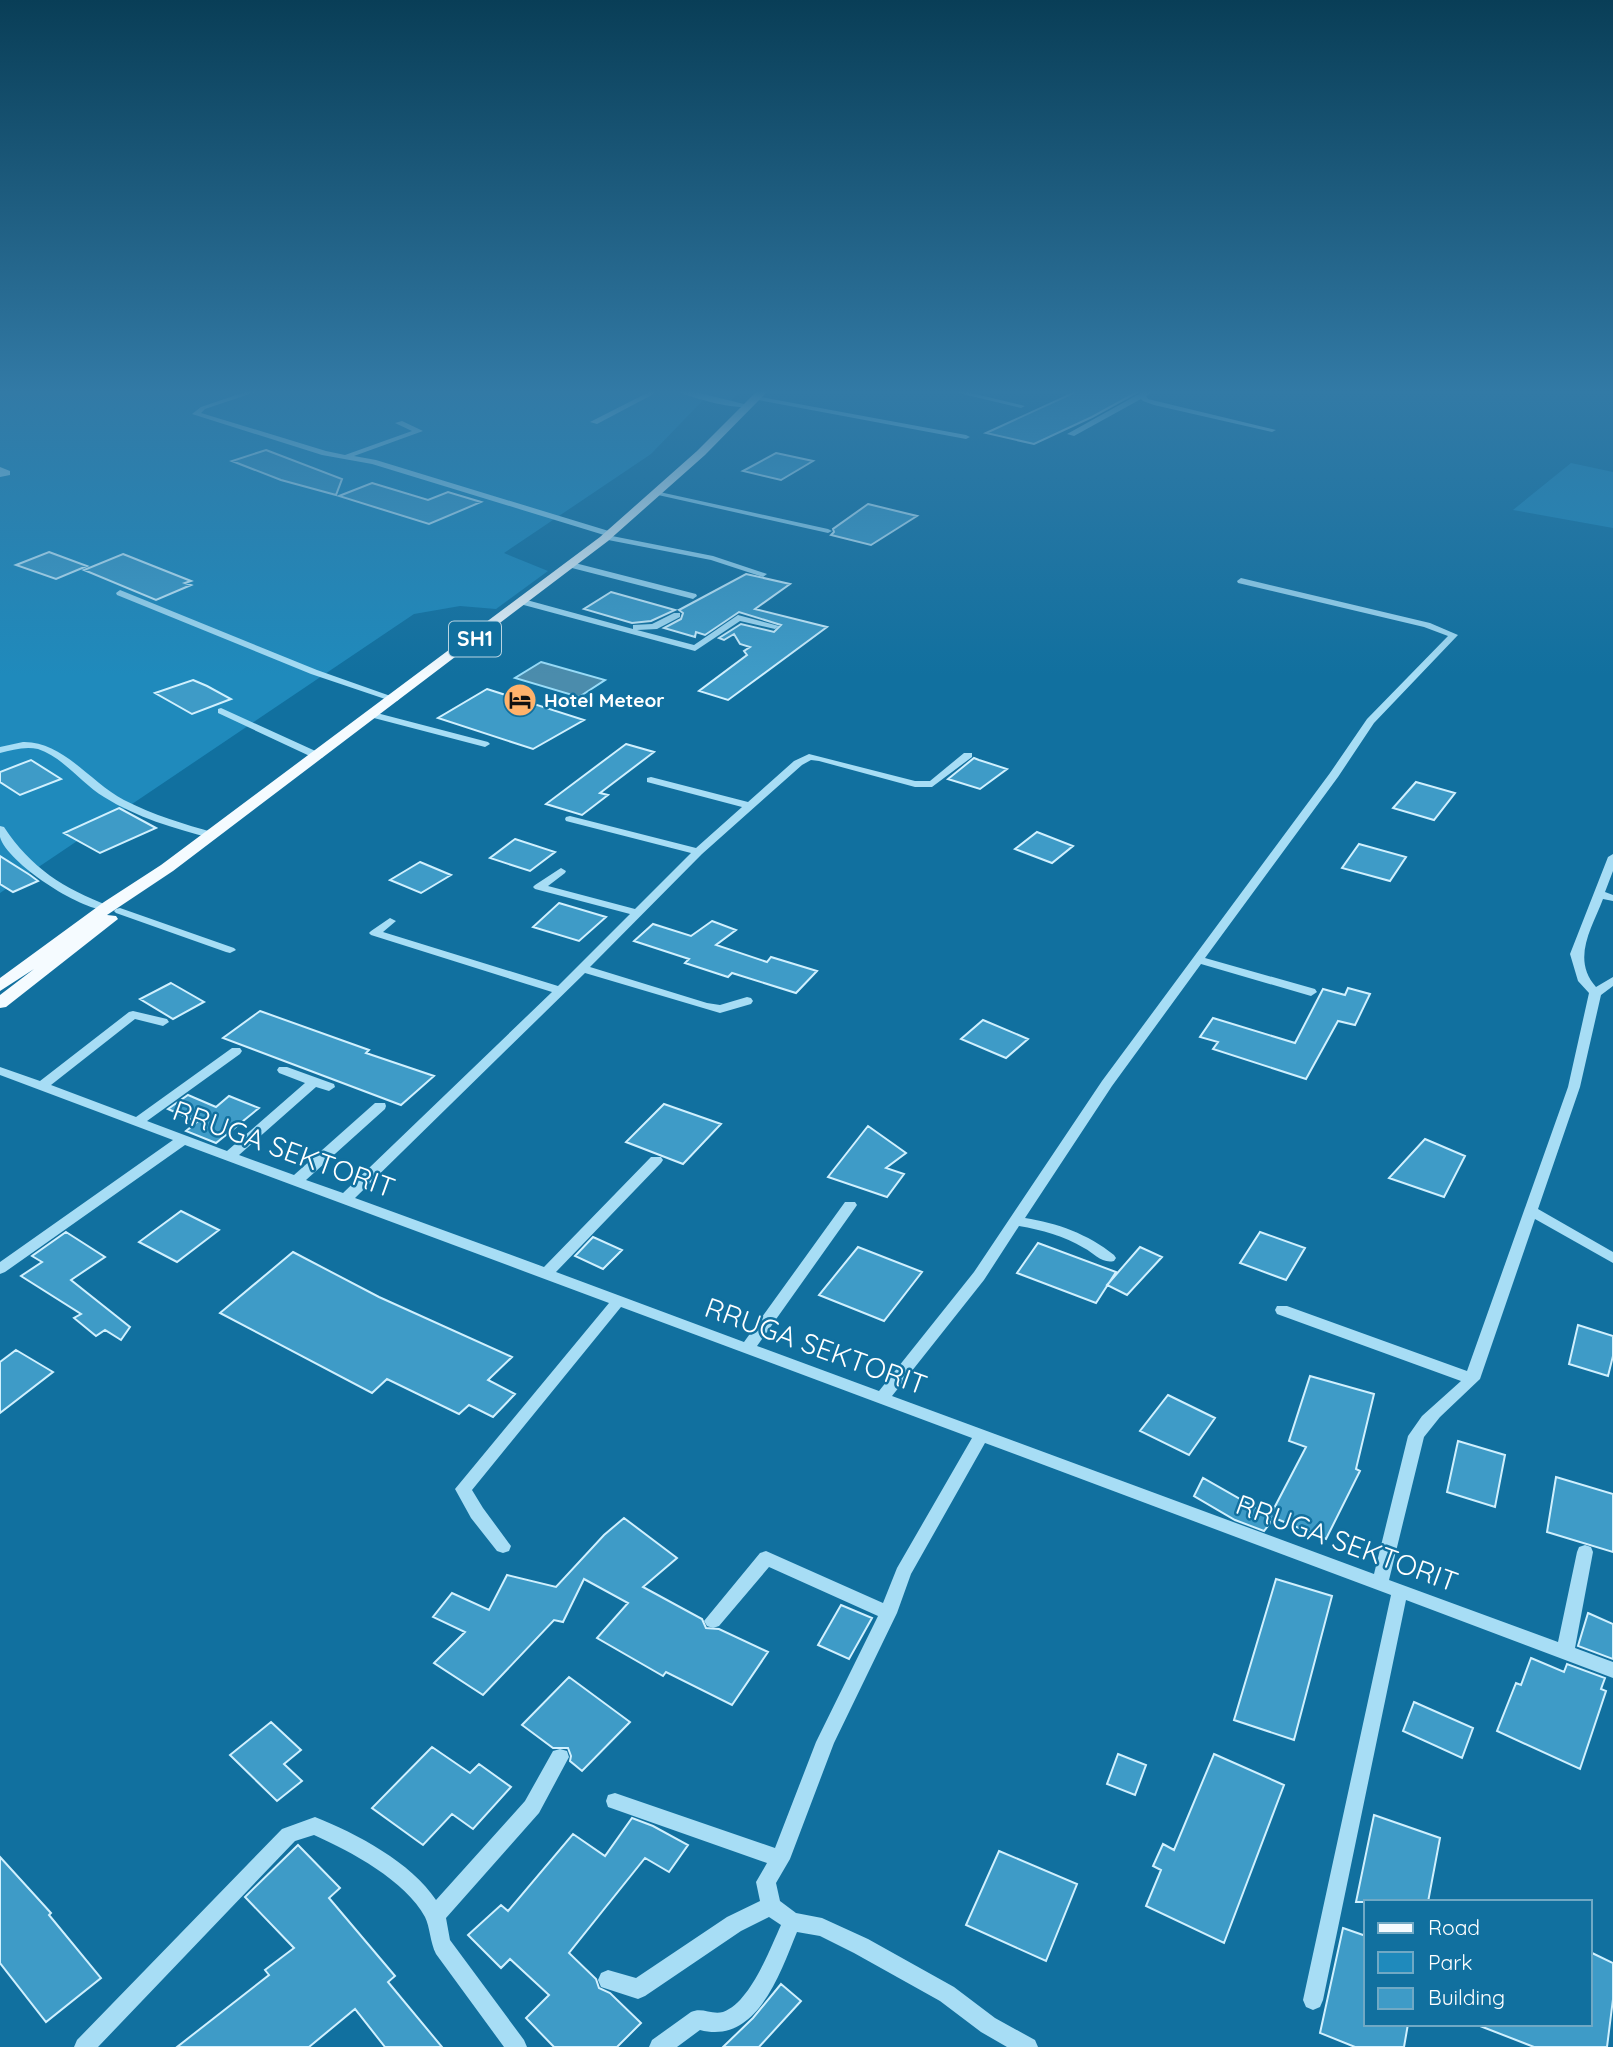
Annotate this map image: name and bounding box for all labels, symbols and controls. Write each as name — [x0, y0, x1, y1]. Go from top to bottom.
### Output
road number: SH1 — [449, 622, 501, 656]
hotel icon: Hotel Meteor — [501, 681, 539, 719]
place label: Hotel Meteor — [544, 688, 665, 712]
street label: RRUGA SEKTORIT — [168, 1092, 400, 1205]
street label: RRUGA SEKTORIT — [700, 1289, 932, 1402]
street label: RRUGA SEKTORIT — [1231, 1486, 1463, 1599]
legend — [1364, 1900, 1592, 2026]
text: Road — [1428, 1914, 1480, 1940]
text: Park — [1428, 1949, 1472, 1975]
text: Building — [1428, 1984, 1505, 2010]

